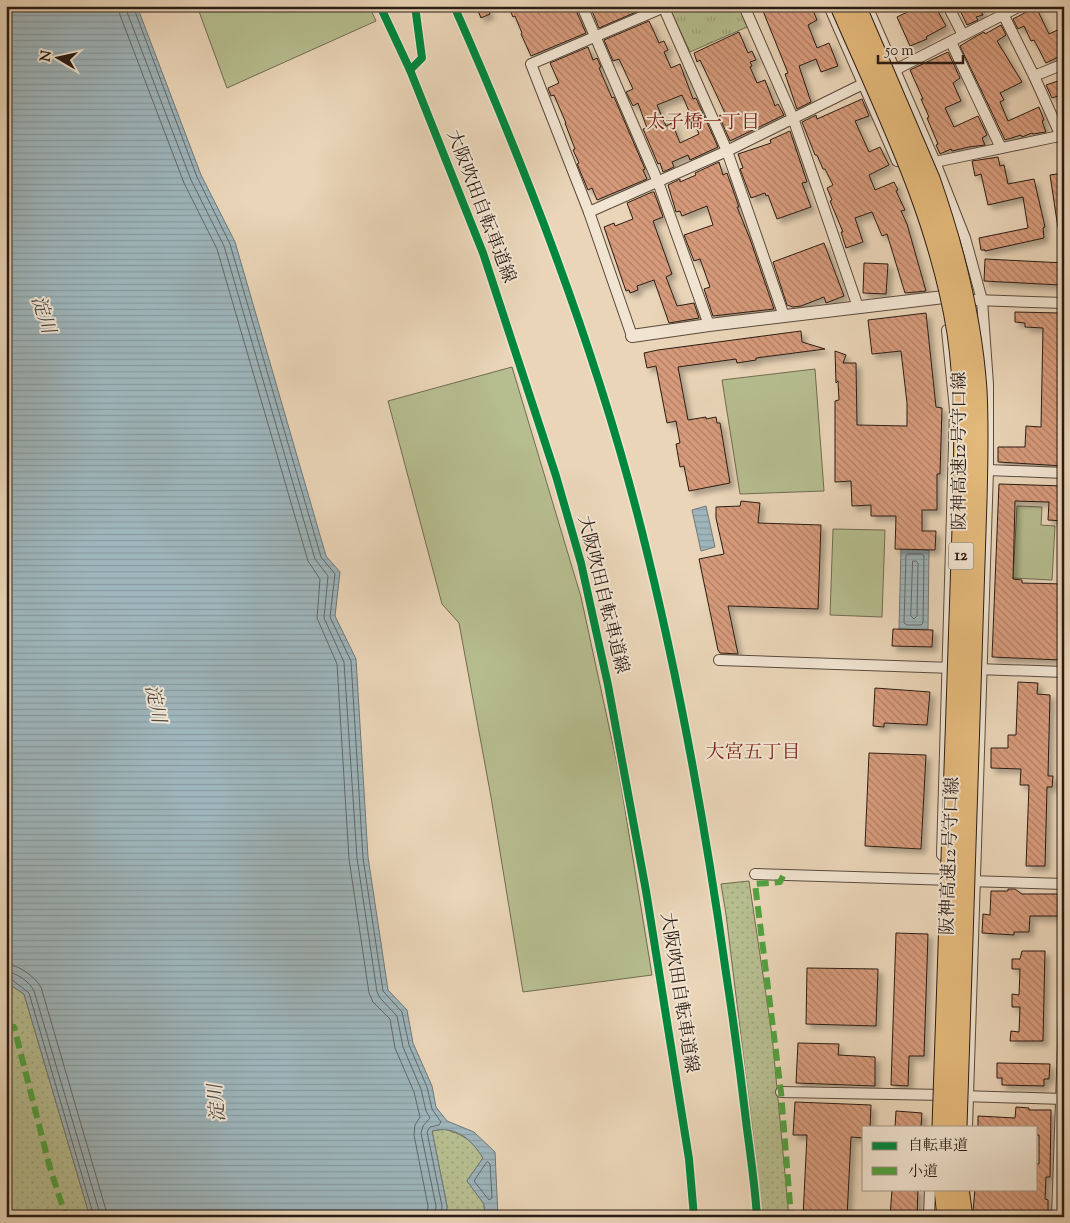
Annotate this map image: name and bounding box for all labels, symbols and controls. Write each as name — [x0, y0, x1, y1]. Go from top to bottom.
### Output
north arrow — [32, 32, 82, 82]
scale bar — [878, 32, 962, 64]
text: 50 m — [884, 41, 914, 62]
text: N — [36, 49, 58, 63]
district label: 太子橋一丁目 — [646, 110, 760, 137]
street label: 大阪吹田自転車道線 — [439, 127, 521, 287]
water label: 淀川 — [23, 293, 61, 339]
street label: 阪神高速12号守口線 — [948, 372, 974, 530]
street label: 大阪吹田自転車道線 — [570, 513, 634, 677]
road number: 12 — [948, 542, 974, 570]
water label: 淀川 — [137, 683, 172, 727]
district label: 大宮五丁目 — [705, 740, 801, 767]
street label: 阪神高速12号守口線 — [935, 776, 967, 936]
street label: 大阪吹田自転車道線 — [652, 911, 704, 1075]
water label: 淀川 — [203, 1081, 233, 1123]
legend — [862, 1126, 1038, 1190]
text: 自転車道 — [908, 1136, 968, 1157]
text: 小道 — [908, 1162, 938, 1183]

